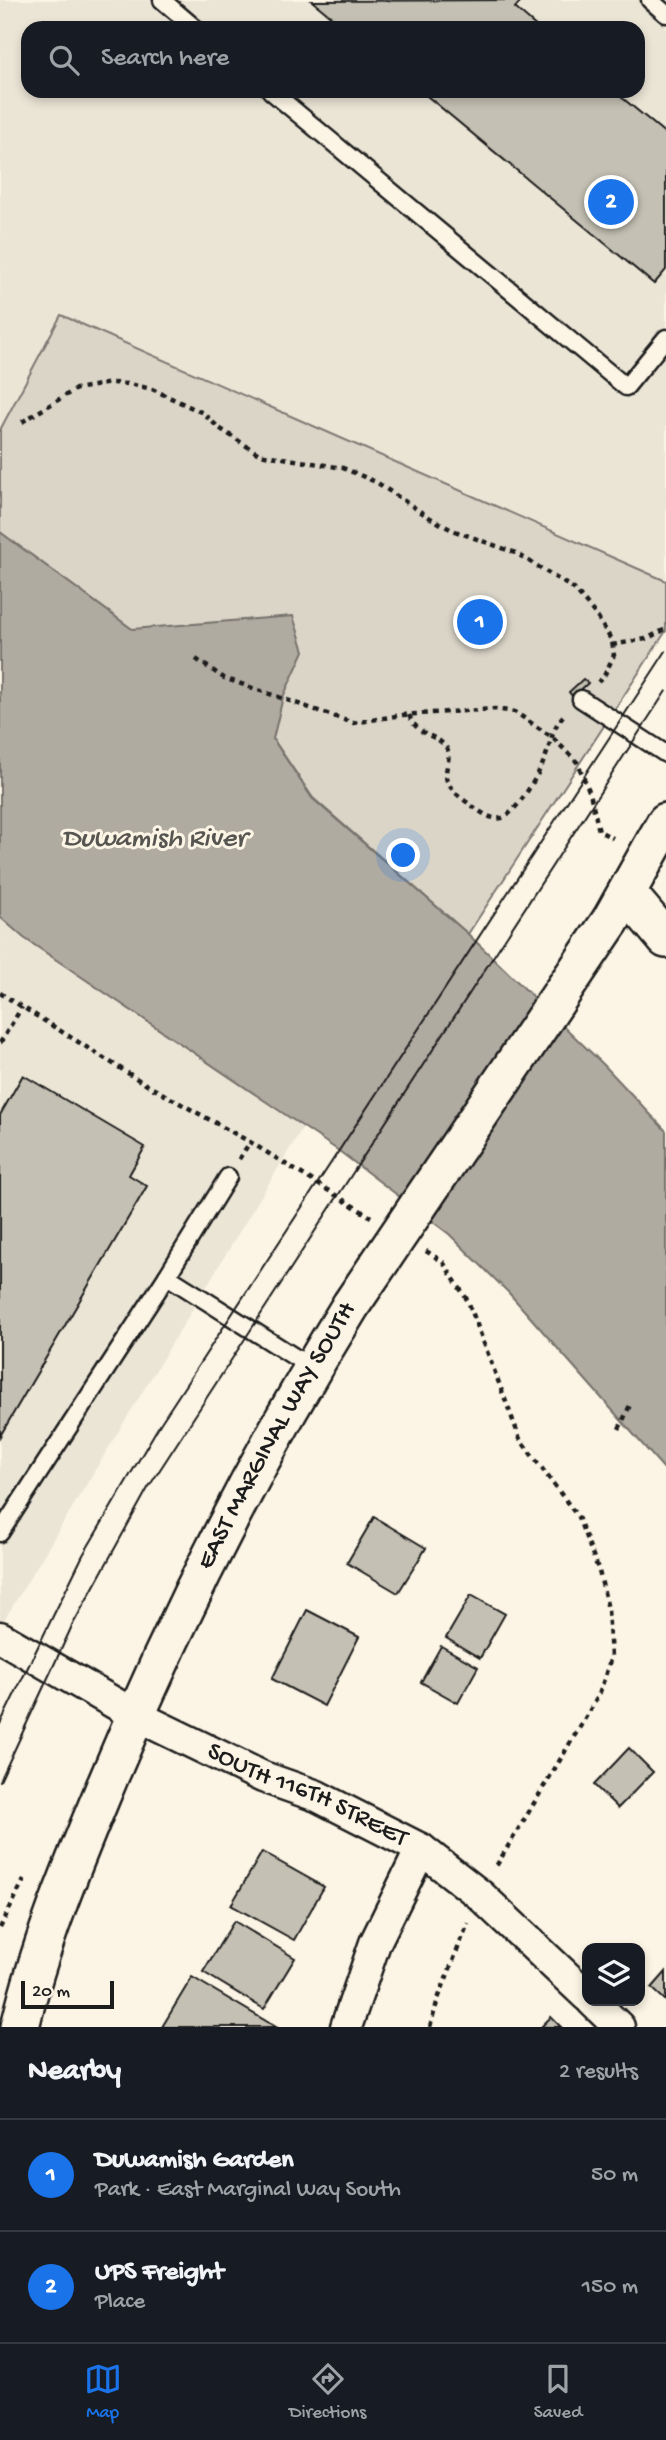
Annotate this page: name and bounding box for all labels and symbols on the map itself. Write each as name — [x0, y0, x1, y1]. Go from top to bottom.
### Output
pin: 2 — [588, 176, 634, 228]
pin: 1 — [457, 596, 503, 648]
water label: Duwamish River — [62, 823, 251, 856]
your location — [386, 838, 420, 872]
street label: EAST MARGINAL WAY SOUTH — [191, 1297, 364, 1575]
street label: SOUTH 116TH STREET — [202, 1737, 413, 1855]
scale bar — [21, 1978, 114, 2010]

